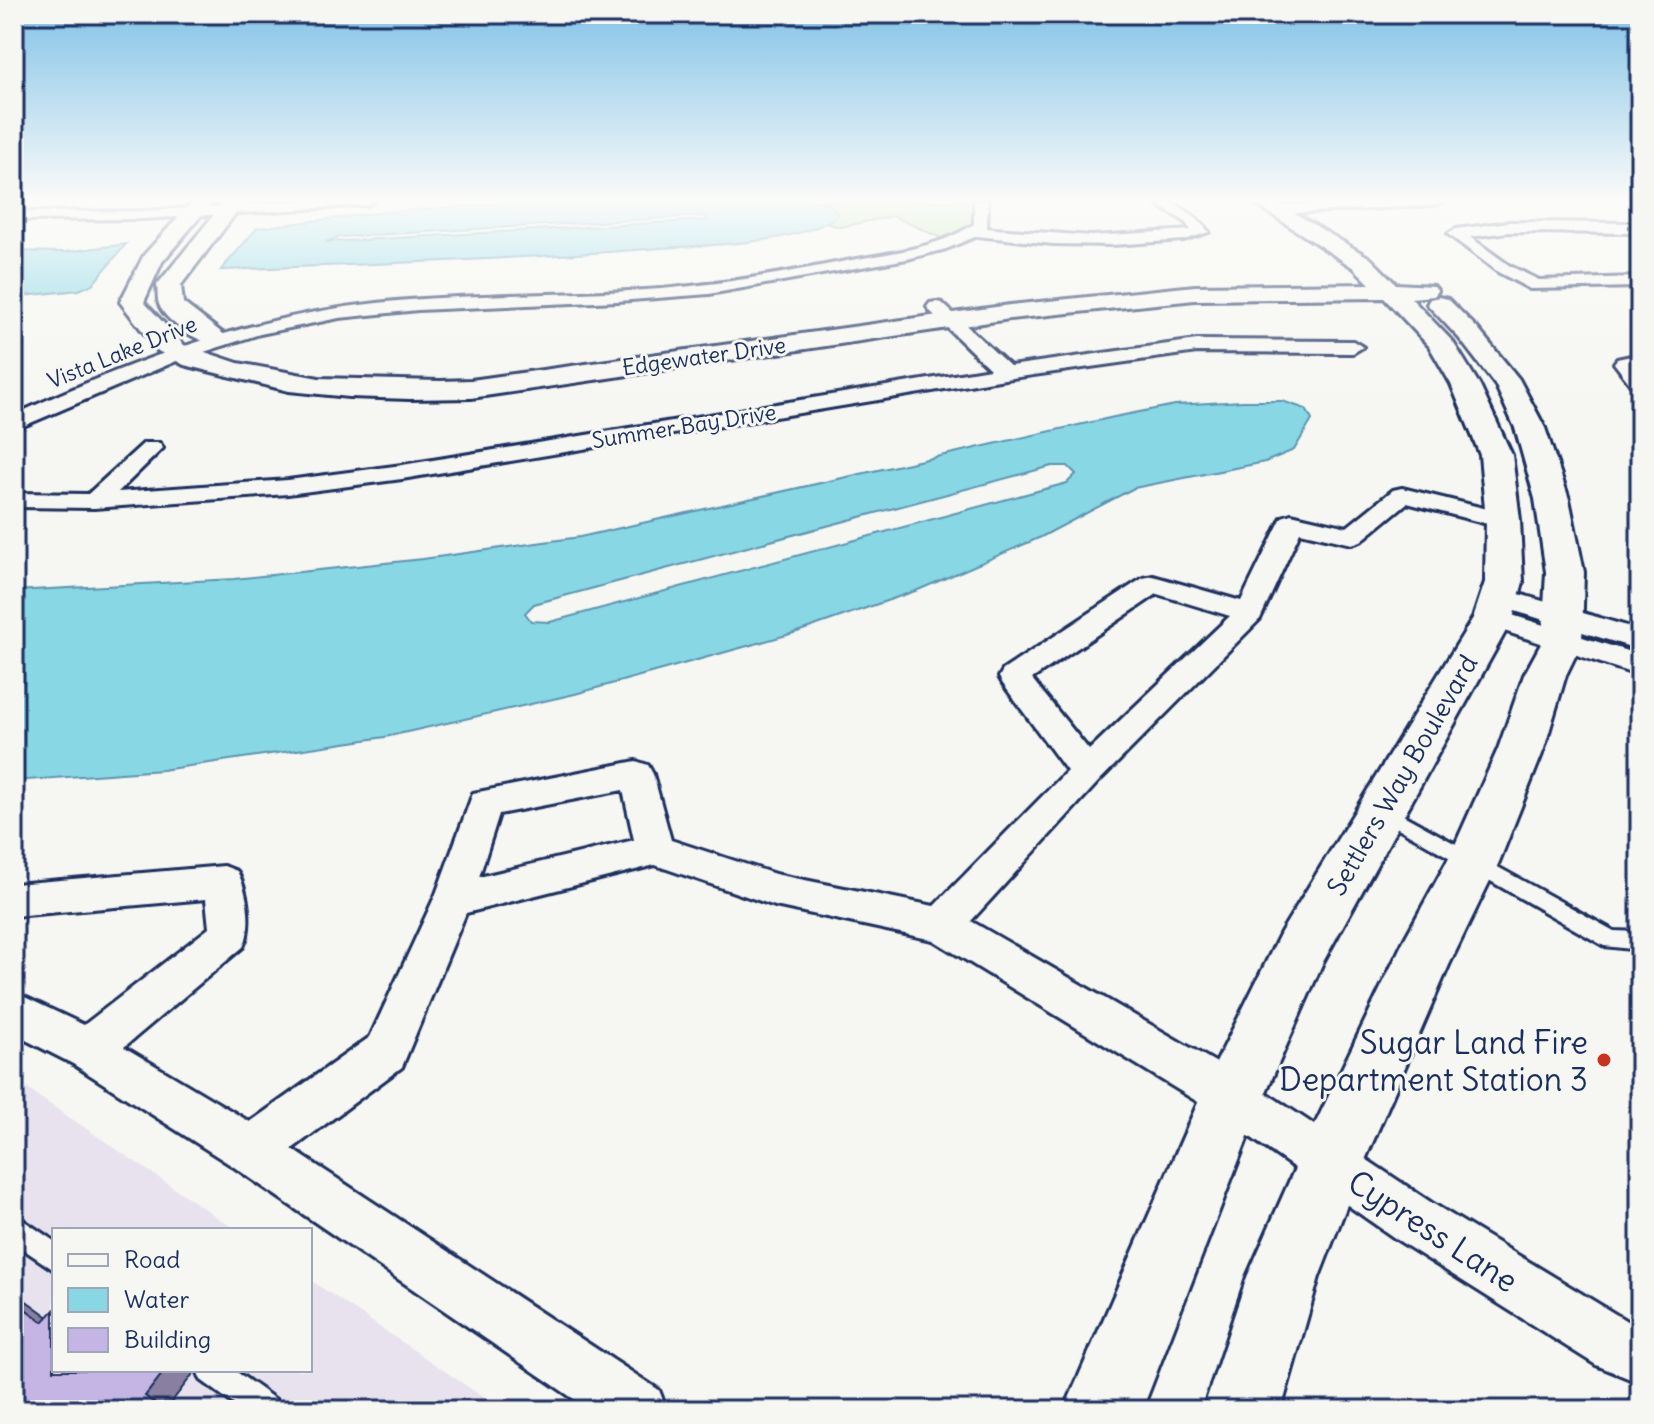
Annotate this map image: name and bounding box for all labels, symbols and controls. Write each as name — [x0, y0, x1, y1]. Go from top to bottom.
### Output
street label: Vista Lake Drive — [43, 309, 201, 395]
street label: Edgewater Drive — [620, 331, 788, 381]
street label: Summer Bay Drive — [590, 398, 778, 454]
street label: Settlers Way Boulevard — [1320, 649, 1484, 901]
place label: Sugar Land Fire Department Station 3 — [1279, 1022, 1588, 1100]
marker: Sugar Land Fire Department Station 3 — [1595, 1051, 1613, 1069]
street label: Cypress Lane — [1340, 1161, 1526, 1301]
legend — [52, 1228, 312, 1372]
text: Road — [124, 1244, 180, 1274]
text: Water — [124, 1284, 189, 1314]
text: Building — [124, 1324, 211, 1354]

